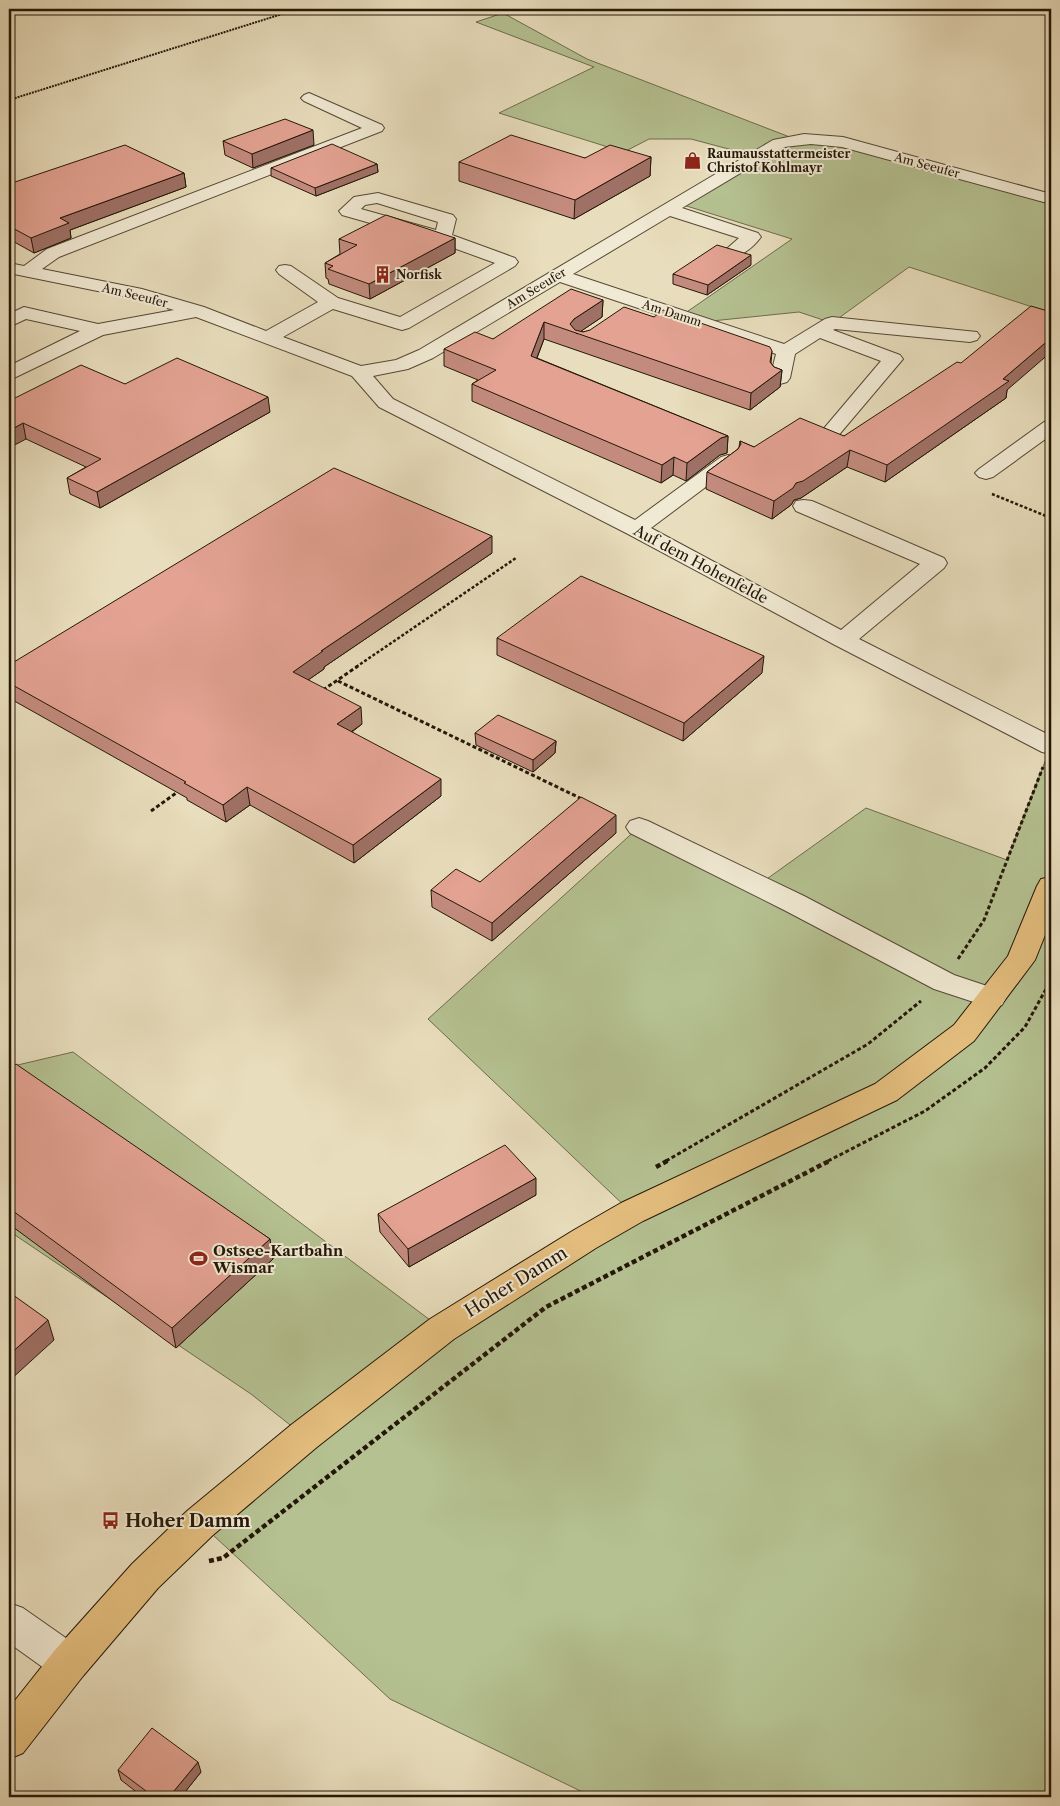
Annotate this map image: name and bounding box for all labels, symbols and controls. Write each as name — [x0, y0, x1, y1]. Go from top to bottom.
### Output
place label: Raumausstattermeister Christof Kohlmayr — [707, 146, 850, 175]
street label: Am Seeufer — [892, 149, 961, 181]
shop icon: Raumausstattermeister Christof Kohlmayr — [683, 150, 703, 170]
building icon: Norfisk — [372, 264, 392, 284]
street label: Am Seeufer — [502, 264, 569, 312]
place label: Norfisk — [396, 267, 443, 282]
street label: Am Seeufer — [100, 279, 169, 310]
street label: Am Damm — [639, 296, 704, 330]
street label: Auf dem Hohenfelde — [630, 520, 771, 607]
place label: Ostsee-Kartbahn Wismar — [212, 1241, 344, 1277]
street label: Hoher Damm — [461, 1242, 572, 1322]
sports icon: Ostsee-Kartbahn Wismar — [189, 1249, 209, 1269]
place label: Hoher Damm — [125, 1510, 251, 1532]
bus stop icon: Hoher Damm — [101, 1511, 121, 1531]

